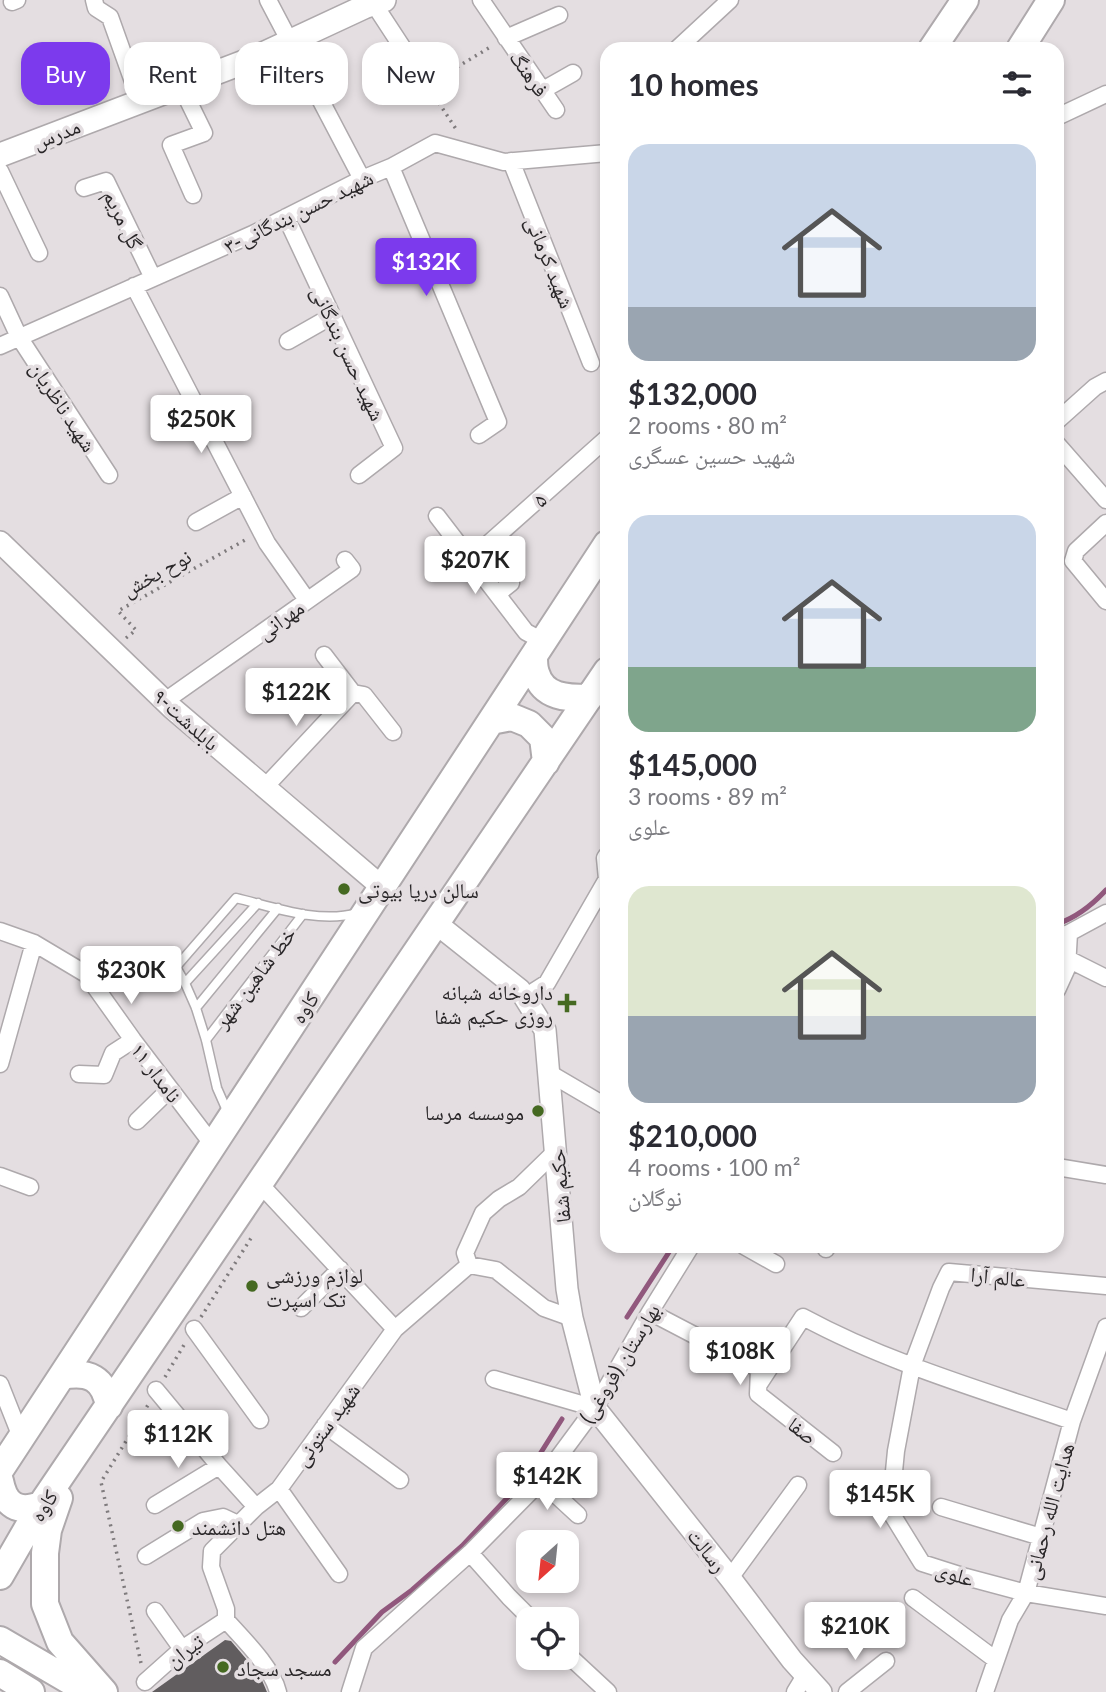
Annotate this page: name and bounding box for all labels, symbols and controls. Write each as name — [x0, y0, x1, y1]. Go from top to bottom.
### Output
chip: Buy — [21, 42, 110, 105]
chip: Rent — [124, 42, 221, 105]
chip: Filters — [235, 42, 348, 105]
chip: New — [362, 42, 459, 105]
street label: فرهنگ — [505, 45, 555, 101]
icon: filters — [998, 65, 1036, 103]
text: 10 homes — [628, 66, 759, 102]
street label: مدرس — [29, 113, 84, 155]
street label: ۳-شهید حسن بندگانی — [219, 164, 378, 260]
street label: گل مریم — [96, 185, 149, 254]
icon: home — [769, 190, 895, 316]
street label: شهید کرمانی — [519, 212, 581, 312]
pin: $132K — [377, 238, 475, 298]
text: $132K — [391, 247, 461, 275]
street label: شهید حسن بندگانی — [305, 282, 391, 425]
street label: شهید ناظریان — [25, 356, 103, 457]
text: $132,000 — [628, 375, 757, 411]
pin: $250K — [152, 396, 250, 455]
text: $250K — [166, 404, 236, 432]
text: 2 rooms · 80 m² — [628, 411, 787, 439]
text: شهید حسین عسگری — [628, 441, 795, 469]
street label: ۵ — [527, 487, 551, 511]
pin: $207K — [426, 536, 524, 596]
street label: نوح بخش — [117, 543, 196, 603]
text: $207K — [440, 545, 510, 573]
icon: home — [769, 561, 895, 687]
street label: مهرانی — [252, 594, 309, 646]
pin: $122K — [247, 668, 345, 728]
text: $122K — [261, 677, 331, 705]
street label: ۹-بابلدشت — [148, 683, 225, 756]
text: $145,000 — [628, 746, 757, 782]
text: 3 rooms · 89 m² — [628, 782, 787, 810]
text: علوی — [628, 812, 670, 840]
place label: سالن دریا بیوتی — [358, 877, 479, 904]
marker: سالن دریا بیوتی — [336, 881, 352, 897]
street label: خط شاهین شهر — [207, 921, 302, 1035]
icon: home — [769, 932, 895, 1058]
pin: $230K — [82, 946, 180, 1006]
text: $230K — [96, 955, 166, 983]
place label: داروخانه شبانه‌ روزی حکیم شفا — [434, 979, 553, 1031]
street label: کاوه — [285, 986, 323, 1027]
marker: داروخانه شبانه‌ روزی حکیم شفا — [559, 995, 575, 1011]
street label: ۱۱ نامدار — [127, 1037, 187, 1107]
place label: موسسه مرسا — [425, 1099, 524, 1124]
marker: موسسه مرسا — [530, 1103, 546, 1119]
text: $210,000 — [628, 1117, 757, 1153]
street label: حکیم شفا — [543, 1148, 578, 1224]
text: 4 rooms · 100 m² — [628, 1153, 800, 1181]
text: نوگلان — [628, 1183, 682, 1211]
street label: عالم آرا — [969, 1261, 1027, 1294]
place label: لوازم ورزشی تک اسپرت — [266, 1262, 363, 1312]
marker: لوازم ورزشی تک اسپرت — [244, 1278, 260, 1294]
street label: بهارستان (فروغی) — [574, 1299, 666, 1428]
pin: $108K — [691, 1328, 789, 1387]
text: $108K — [705, 1336, 775, 1364]
street label: شهید ستونی — [288, 1378, 366, 1471]
pin: $112K — [129, 1410, 227, 1470]
street label: صفا — [784, 1411, 822, 1449]
text: $112K — [143, 1419, 213, 1447]
street label: هدایت الله رحمانی — [1018, 1440, 1080, 1583]
pin: $142K — [498, 1452, 596, 1512]
text: $142K — [512, 1461, 582, 1489]
pin: $145K — [831, 1470, 929, 1530]
text: $145K — [845, 1479, 915, 1507]
street label: کاوه — [24, 1484, 62, 1525]
place label: هتل دانشمند — [192, 1514, 286, 1541]
marker: هتل دانشمند — [170, 1518, 186, 1534]
street label: رسالت — [683, 1523, 733, 1577]
north arrow — [516, 1530, 579, 1592]
map controls — [516, 1530, 579, 1670]
street label: علوی — [933, 1555, 977, 1592]
pin: $210K — [806, 1602, 904, 1662]
button: locate — [516, 1607, 579, 1670]
text: $210K — [820, 1611, 890, 1639]
street label: تیران — [160, 1628, 208, 1673]
place label: مسجد سجاد — [237, 1655, 332, 1680]
marker: مسجد سجاد — [215, 1659, 231, 1675]

